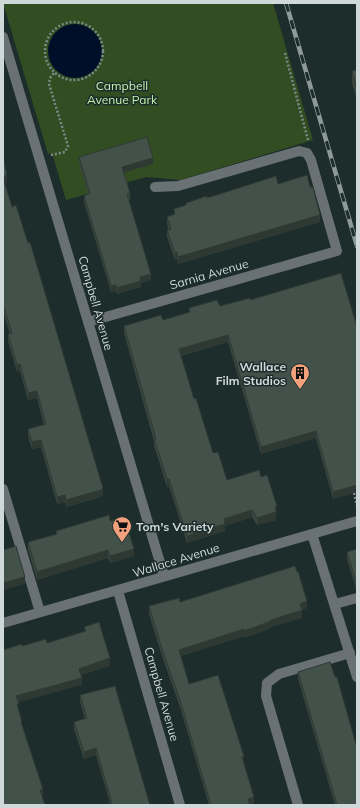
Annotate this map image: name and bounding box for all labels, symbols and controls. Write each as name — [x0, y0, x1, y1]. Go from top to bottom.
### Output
park label: Campbell Avenue Park — [87, 78, 158, 107]
street label: Campbell Avenue — [75, 254, 117, 352]
street label: Sarnia Avenue — [168, 256, 250, 292]
place label: Wallace Film Studios — [216, 359, 286, 388]
building icon: Wallace Film Studios — [289, 362, 311, 390]
supermarket icon: Tom's Variety — [111, 515, 133, 543]
place label: Tom's Variety — [136, 519, 214, 534]
street label: Wallace Avenue — [131, 540, 221, 580]
street label: Campbell Avenue — [141, 645, 183, 743]

